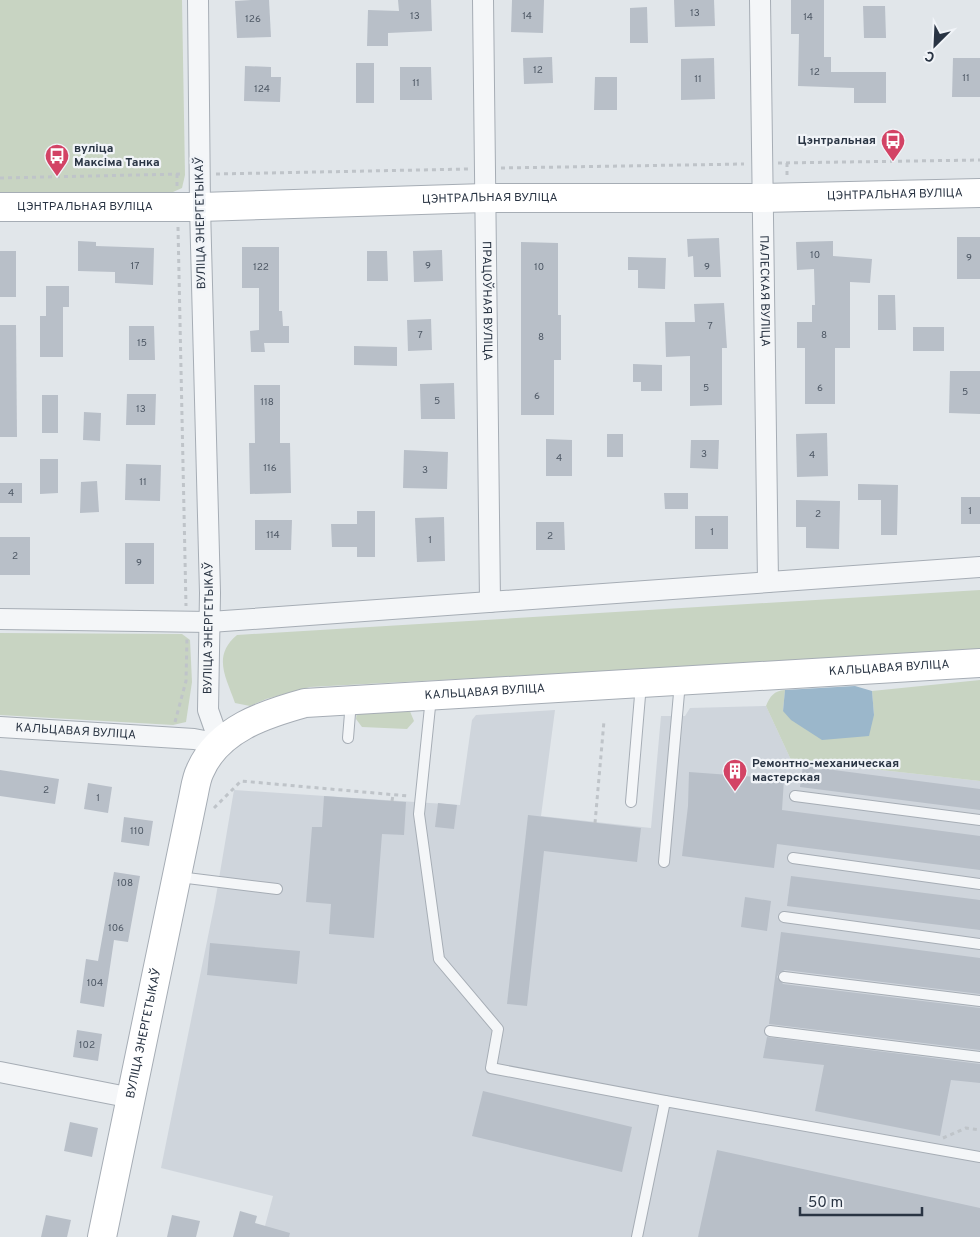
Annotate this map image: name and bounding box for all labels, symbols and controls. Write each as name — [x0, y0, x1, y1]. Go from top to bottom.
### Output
house number: 13 — [690, 7, 700, 20]
house number: 13 — [410, 10, 420, 23]
house number: 14 — [522, 10, 532, 23]
house number: 14 — [803, 11, 813, 24]
house number: 126 — [245, 13, 261, 26]
north arrow — [910, 20, 960, 70]
text: С — [923, 46, 938, 65]
house number: 12 — [533, 64, 543, 77]
house number: 12 — [810, 66, 820, 79]
house number: 11 — [962, 72, 970, 85]
house number: 11 — [694, 73, 702, 86]
house number: 11 — [412, 77, 420, 90]
house number: 124 — [254, 83, 270, 96]
bus stop icon: Цэнтральная — [880, 128, 906, 162]
place label: Цэнтральная — [797, 133, 876, 149]
place label: вуліца Максіма Танка — [74, 141, 160, 171]
bus stop icon: вуліца Максіма Танка — [44, 143, 70, 177]
street label: ВУЛІЦА ЭНЕРГЕТЫКАЎ — [192, 157, 210, 289]
street label: ЦЭНТРАЛЬНАЯ ВУЛІЦА — [827, 185, 963, 205]
street label: ЦЭНТРАЛЬНАЯ ВУЛІЦА — [422, 190, 558, 208]
street label: ЦЭНТРАЛЬНАЯ ВУЛІЦА — [17, 199, 153, 215]
street label: ПАЛЕСКАЯ ВУЛІЦА — [755, 235, 773, 347]
street label: ПРАЦОЎНАЯ ВУЛІЦА — [478, 241, 495, 361]
house number: 10 — [810, 249, 820, 262]
house number: 9 — [966, 252, 972, 265]
house number: 17 — [131, 260, 139, 273]
house number: 9 — [425, 260, 431, 273]
house number: 122 — [253, 261, 269, 274]
house number: 10 — [534, 261, 544, 274]
house number: 9 — [704, 261, 710, 274]
house number: 7 — [707, 320, 713, 333]
house number: 7 — [417, 329, 423, 342]
house number: 8 — [821, 329, 827, 342]
house number: 8 — [538, 331, 544, 344]
house number: 15 — [137, 337, 147, 350]
house number: 5 — [703, 382, 709, 395]
house number: 6 — [817, 382, 823, 395]
house number: 5 — [962, 386, 968, 399]
house number: 6 — [534, 390, 540, 403]
house number: 5 — [434, 395, 440, 408]
house number: 118 — [260, 396, 274, 409]
house number: 13 — [136, 403, 146, 416]
house number: 3 — [701, 448, 707, 461]
house number: 4 — [809, 449, 815, 462]
house number: 4 — [556, 452, 562, 465]
house number: 116 — [263, 462, 277, 475]
house number: 3 — [422, 464, 428, 477]
house number: 11 — [139, 476, 147, 489]
house number: 4 — [8, 487, 14, 500]
house number: 1 — [968, 505, 972, 518]
house number: 2 — [815, 508, 821, 521]
house number: 1 — [710, 526, 714, 539]
house number: 114 — [266, 529, 280, 542]
house number: 2 — [547, 530, 553, 543]
house number: 1 — [428, 534, 432, 547]
house number: 2 — [12, 550, 18, 563]
house number: 9 — [136, 557, 142, 570]
street label: ВУЛІЦА ЭНЕРГЕТЫКАЎ — [200, 561, 218, 694]
street label: КАЛЬЦАВАЯ ВУЛІЦА — [828, 657, 950, 680]
street label: КАЛЬЦАВАЯ ВУЛІЦА — [424, 681, 546, 704]
street label: КАЛЬЦАВАЯ ВУЛІЦА — [15, 720, 137, 743]
place label: Ремонтно-механическая мастерская — [752, 756, 899, 786]
building icon: Ремонтно-механическая мастерская — [722, 758, 748, 792]
house number: 2 — [43, 784, 49, 797]
house number: 1 — [96, 792, 100, 805]
house number: 110 — [130, 825, 144, 838]
house number: 108 — [117, 877, 133, 890]
house number: 106 — [108, 922, 124, 935]
street label: ВУЛІЦА ЭНЕРГЕТЫКАЎ — [123, 967, 166, 1100]
house number: 104 — [87, 977, 103, 990]
house number: 102 — [79, 1039, 95, 1052]
scale bar — [800, 1184, 922, 1216]
text: 50 m — [808, 1194, 843, 1213]

